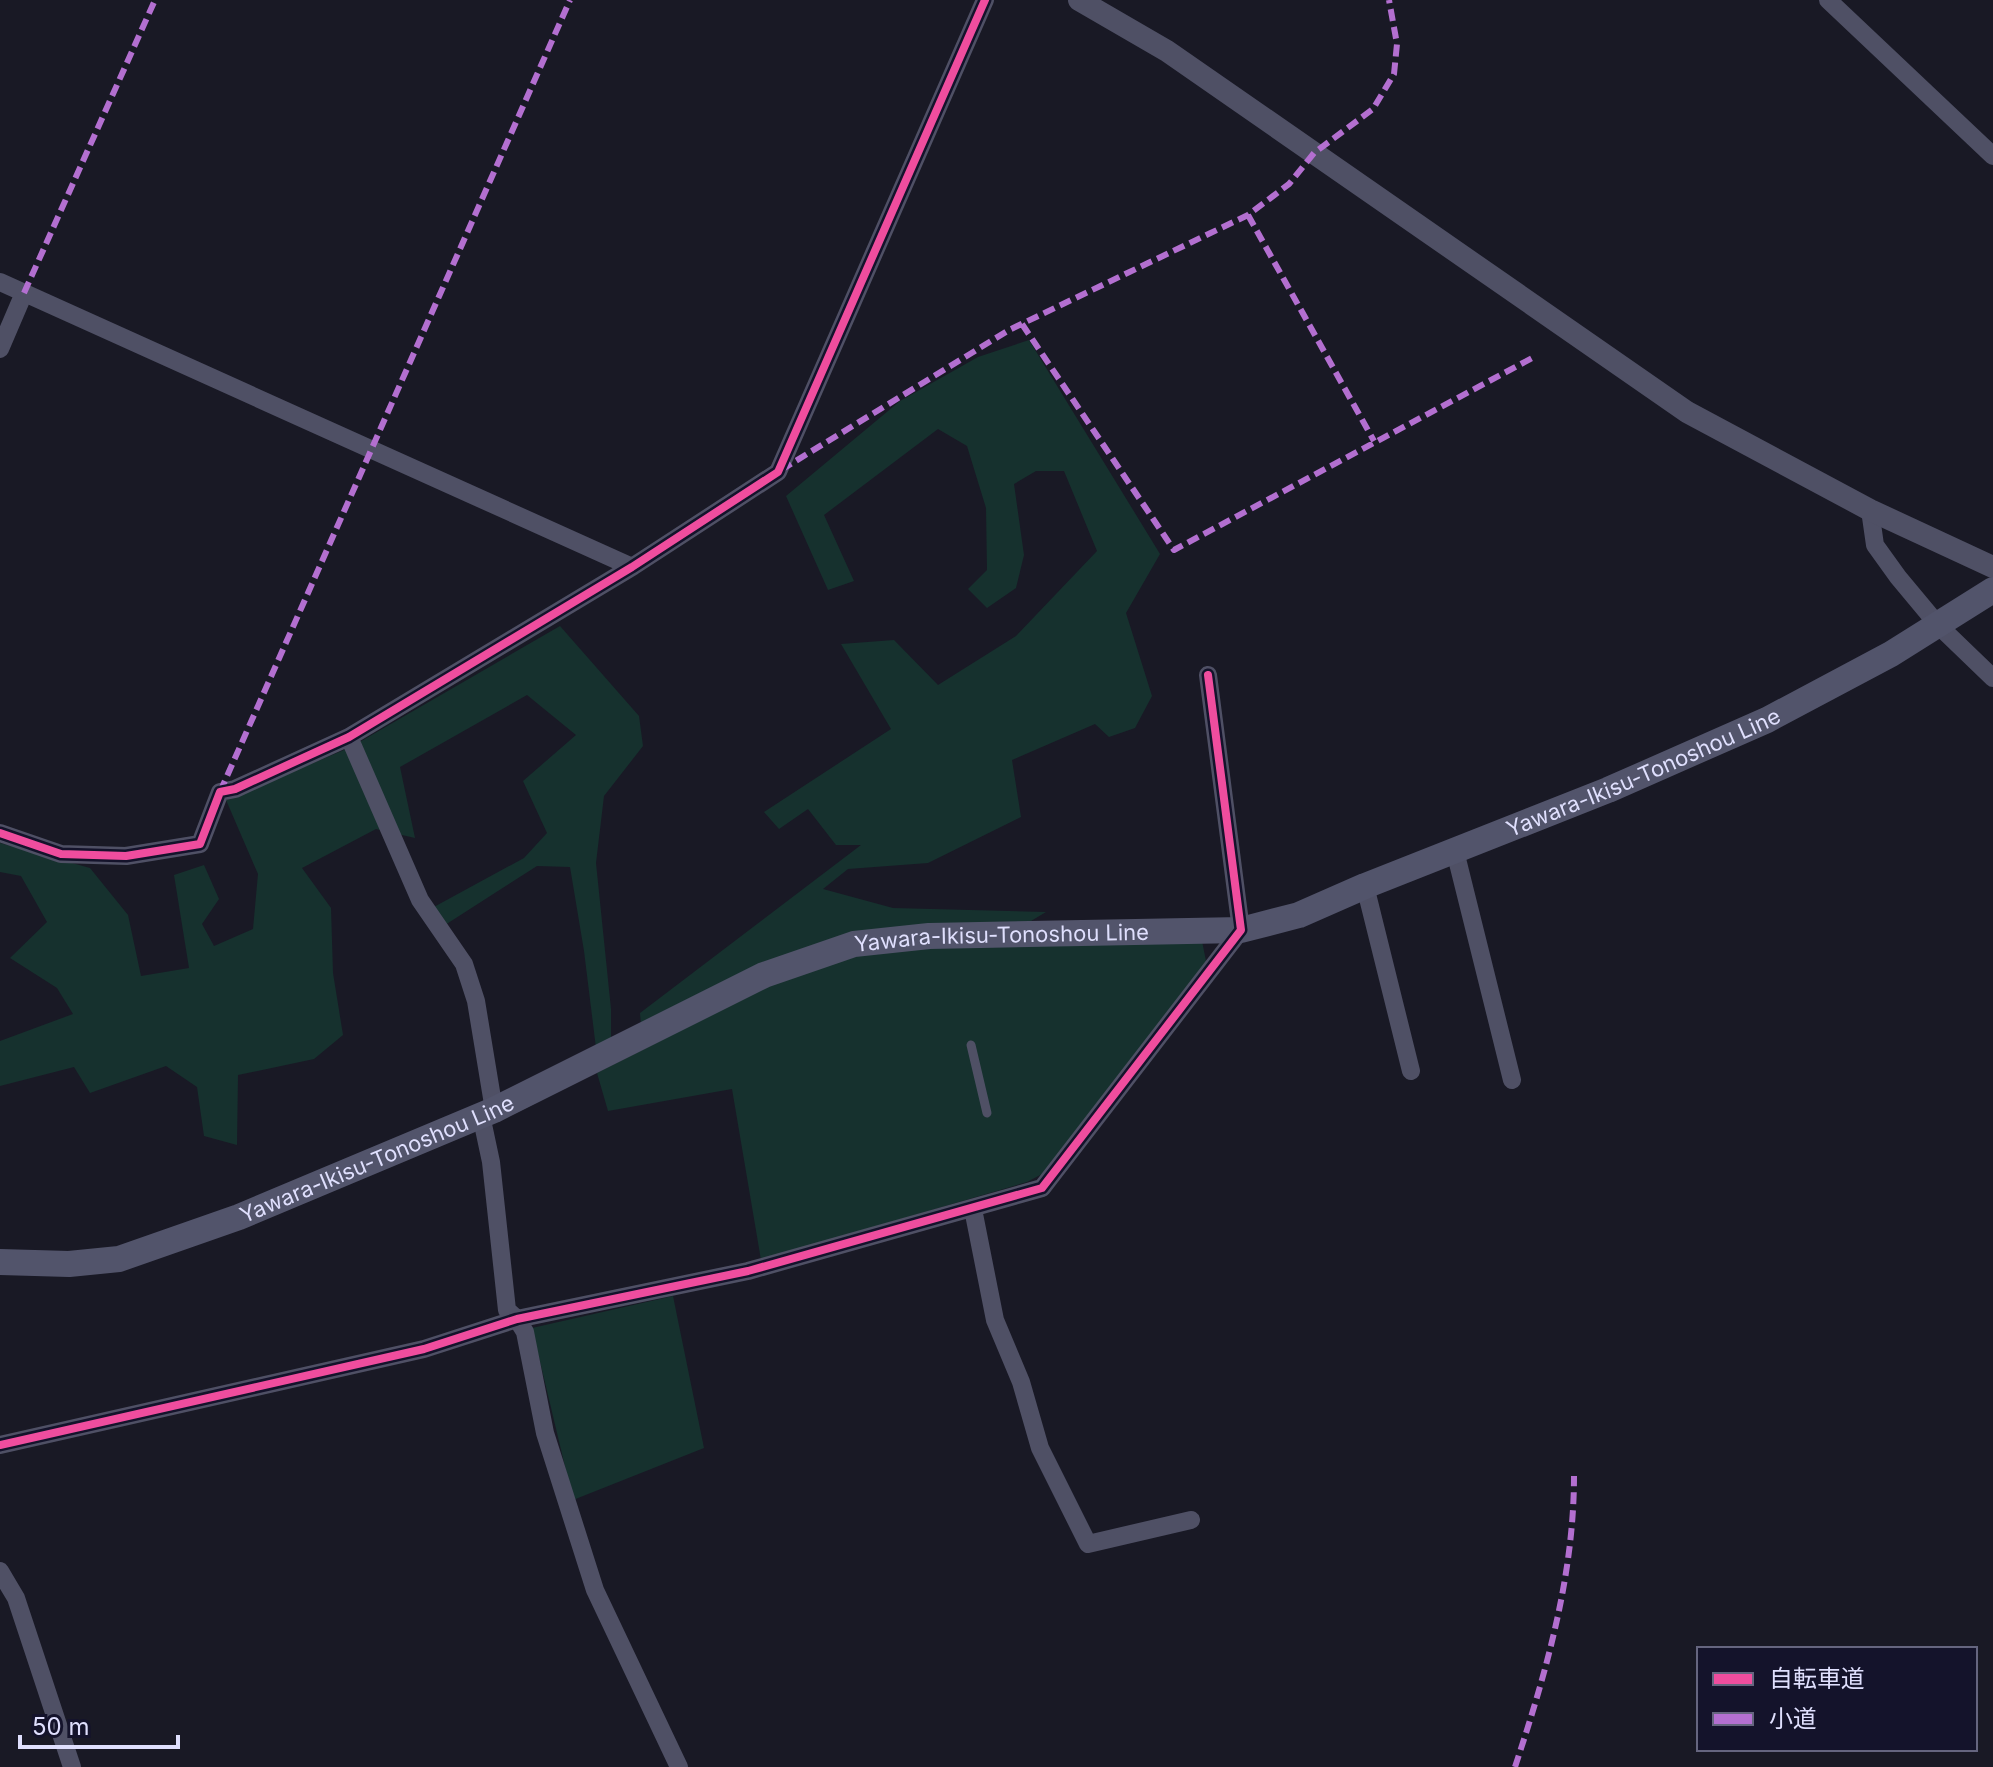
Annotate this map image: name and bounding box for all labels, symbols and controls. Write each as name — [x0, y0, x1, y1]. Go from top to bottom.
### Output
street label: Yawara-Ikisu-Tonoshou Line — [1503, 702, 1785, 842]
street label: Yawara-Ikisu-Tonoshou Line — [853, 919, 1149, 957]
street label: Yawara-Ikisu-Tonoshou Line — [236, 1089, 518, 1228]
legend — [1697, 1647, 1977, 1751]
text: 自転車道 — [1769, 1664, 1865, 1693]
scale bar — [20, 1699, 178, 1749]
text: 小道 — [1769, 1704, 1817, 1733]
text: 50 m — [32, 1712, 90, 1741]

